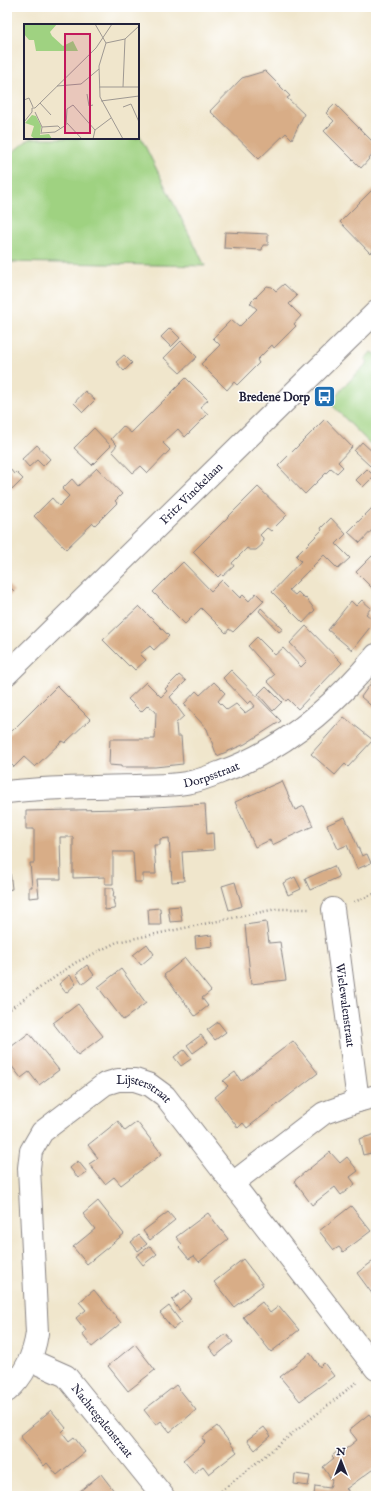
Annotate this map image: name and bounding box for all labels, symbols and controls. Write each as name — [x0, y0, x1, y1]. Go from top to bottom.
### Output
inset map — [24, 24, 139, 139]
bus stop icon: Bredene Dorp — [312, 384, 338, 410]
place label: Bredene Dorp — [239, 390, 310, 406]
street label: Fritz Vinckelaan — [157, 459, 226, 527]
street label: Dorpsstraat — [182, 758, 242, 791]
street label: Wielewalenstraat — [333, 962, 358, 1048]
street label: Lijsterstraat — [116, 1073, 175, 1106]
street label: Nachtegalenstraat — [68, 1381, 136, 1461]
north arrow — [321, 1441, 361, 1481]
text: N — [335, 1445, 346, 1459]

